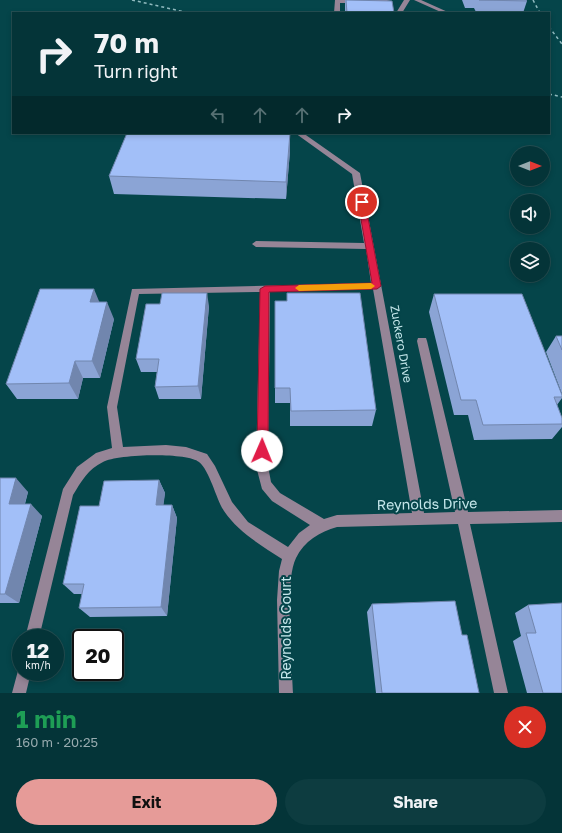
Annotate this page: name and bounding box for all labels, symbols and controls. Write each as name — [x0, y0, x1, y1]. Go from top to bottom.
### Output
text: 70 m — [94, 26, 159, 59]
icon: right — [28, 28, 80, 80]
text: Turn right — [94, 60, 178, 82]
icon: left — [207, 104, 229, 126]
icon: ahead — [249, 104, 271, 126]
icon: ahead — [291, 104, 313, 126]
icon: right — [333, 104, 355, 126]
north arrow — [510, 146, 550, 186]
map controls — [510, 146, 550, 282]
pin — [345, 185, 379, 219]
icon: arrive — [351, 191, 373, 213]
button: sound — [510, 194, 550, 234]
button: layers — [510, 242, 550, 282]
street label: Zuckero Drive — [387, 304, 416, 384]
position arrow — [241, 430, 283, 472]
street label: Reynolds Drive — [377, 494, 477, 513]
street label: Reynolds Court — [277, 576, 294, 680]
speed limit sign: 20 — [72, 629, 124, 681]
text: 12 — [27, 638, 49, 662]
text: km/h — [25, 659, 51, 671]
text: 1 min — [16, 704, 76, 733]
button: close — [504, 706, 546, 748]
text: 160 m · 20:25 — [16, 734, 98, 750]
button: Exit — [16, 779, 277, 825]
button: Share — [285, 779, 546, 825]

